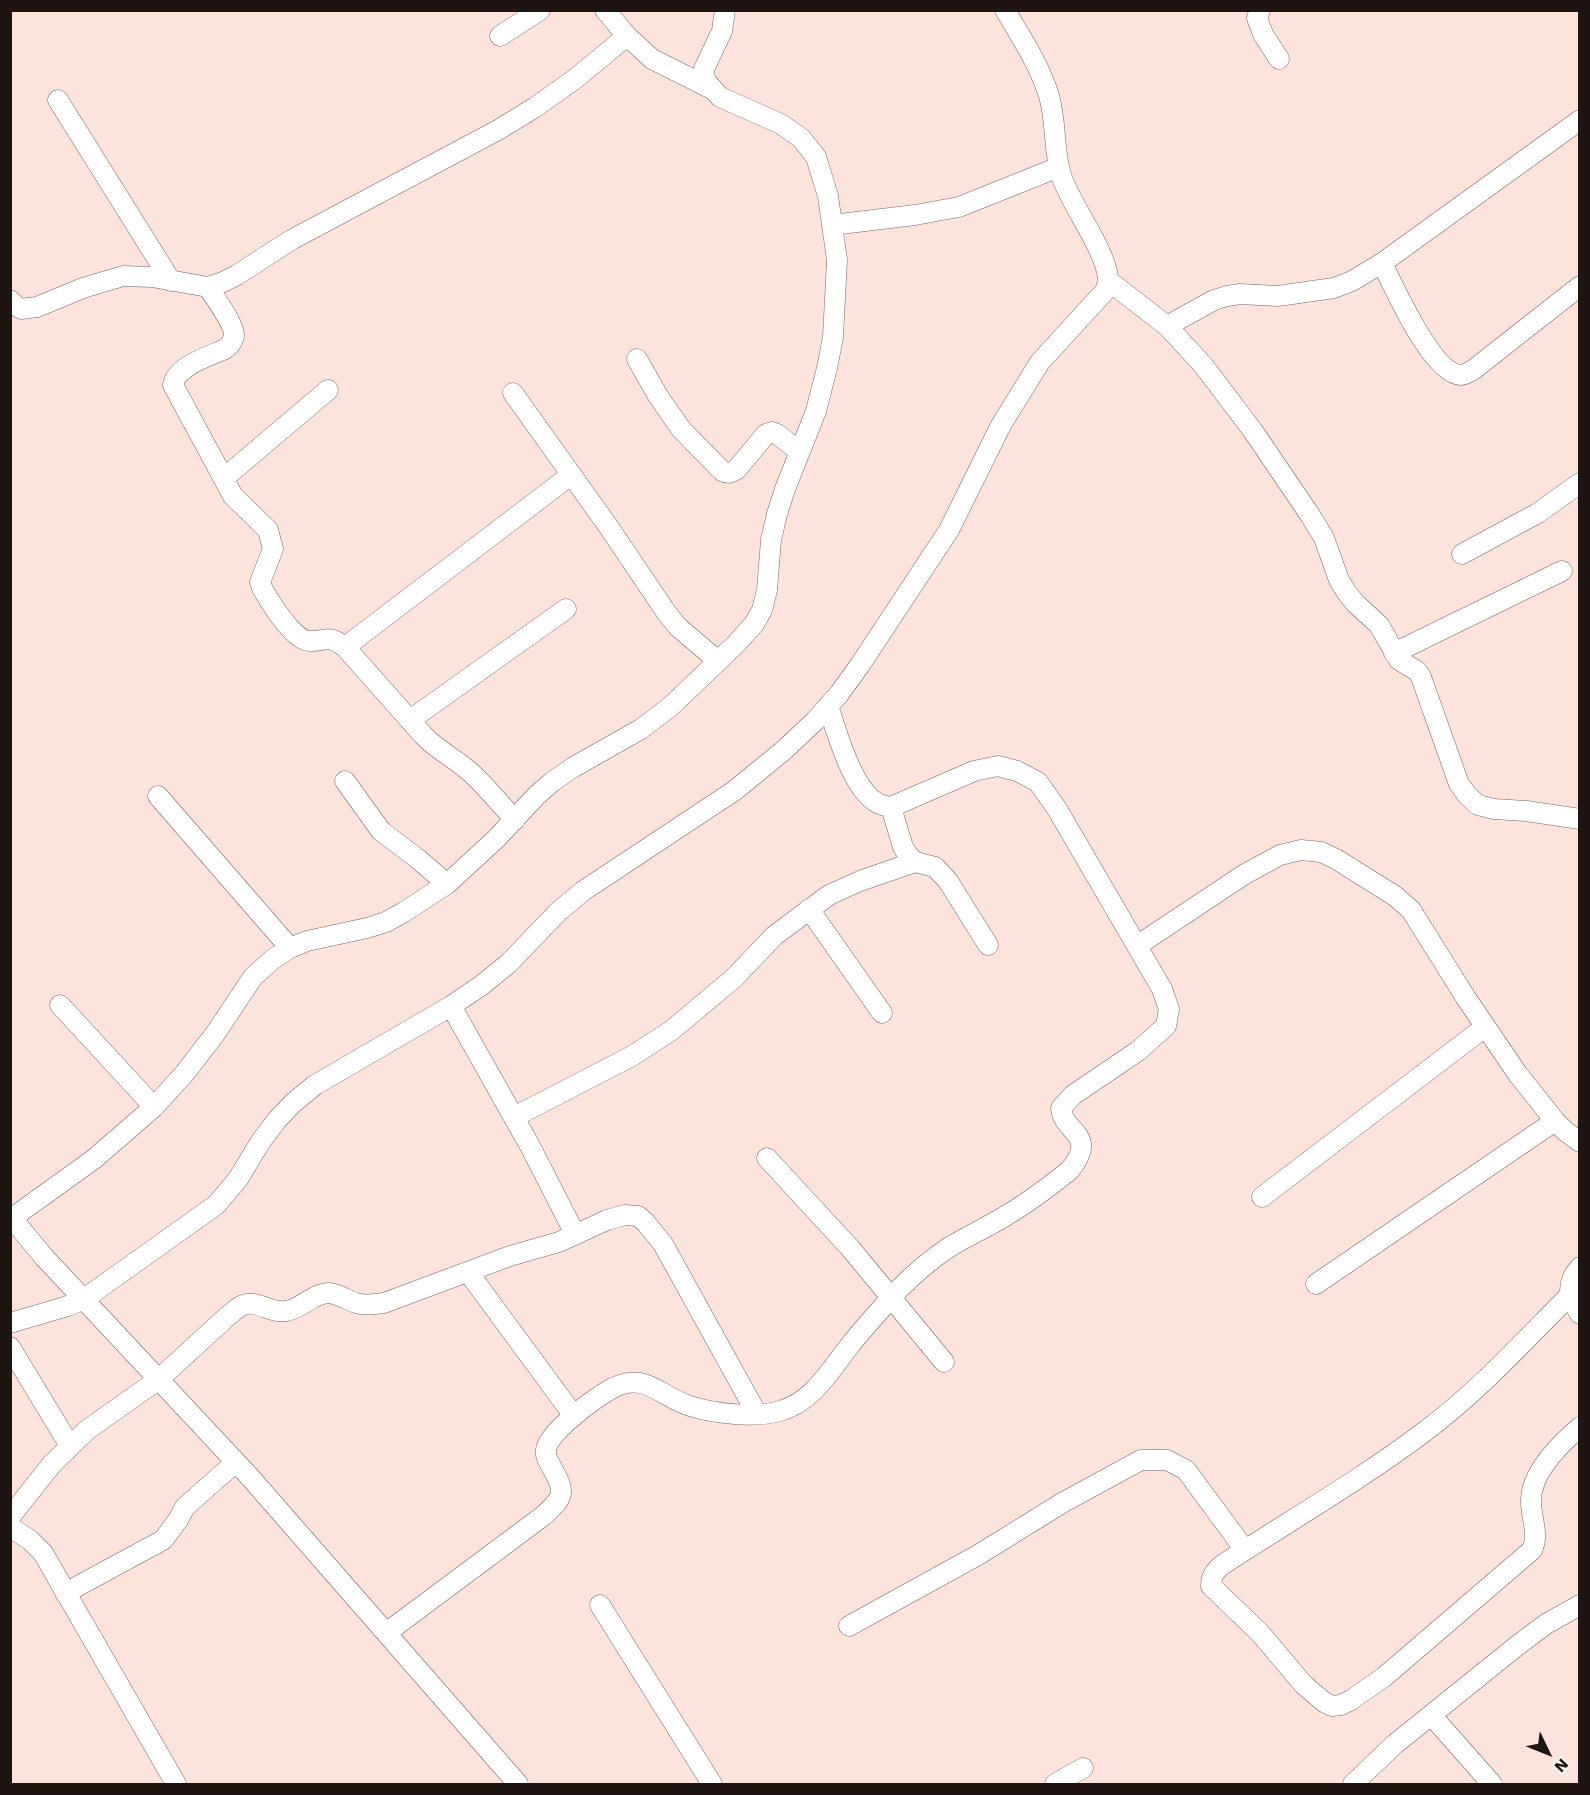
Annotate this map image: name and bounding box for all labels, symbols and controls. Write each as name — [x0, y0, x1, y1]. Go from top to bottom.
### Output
north arrow — [1518, 1723, 1578, 1783]
text: N — [1551, 1755, 1573, 1776]

